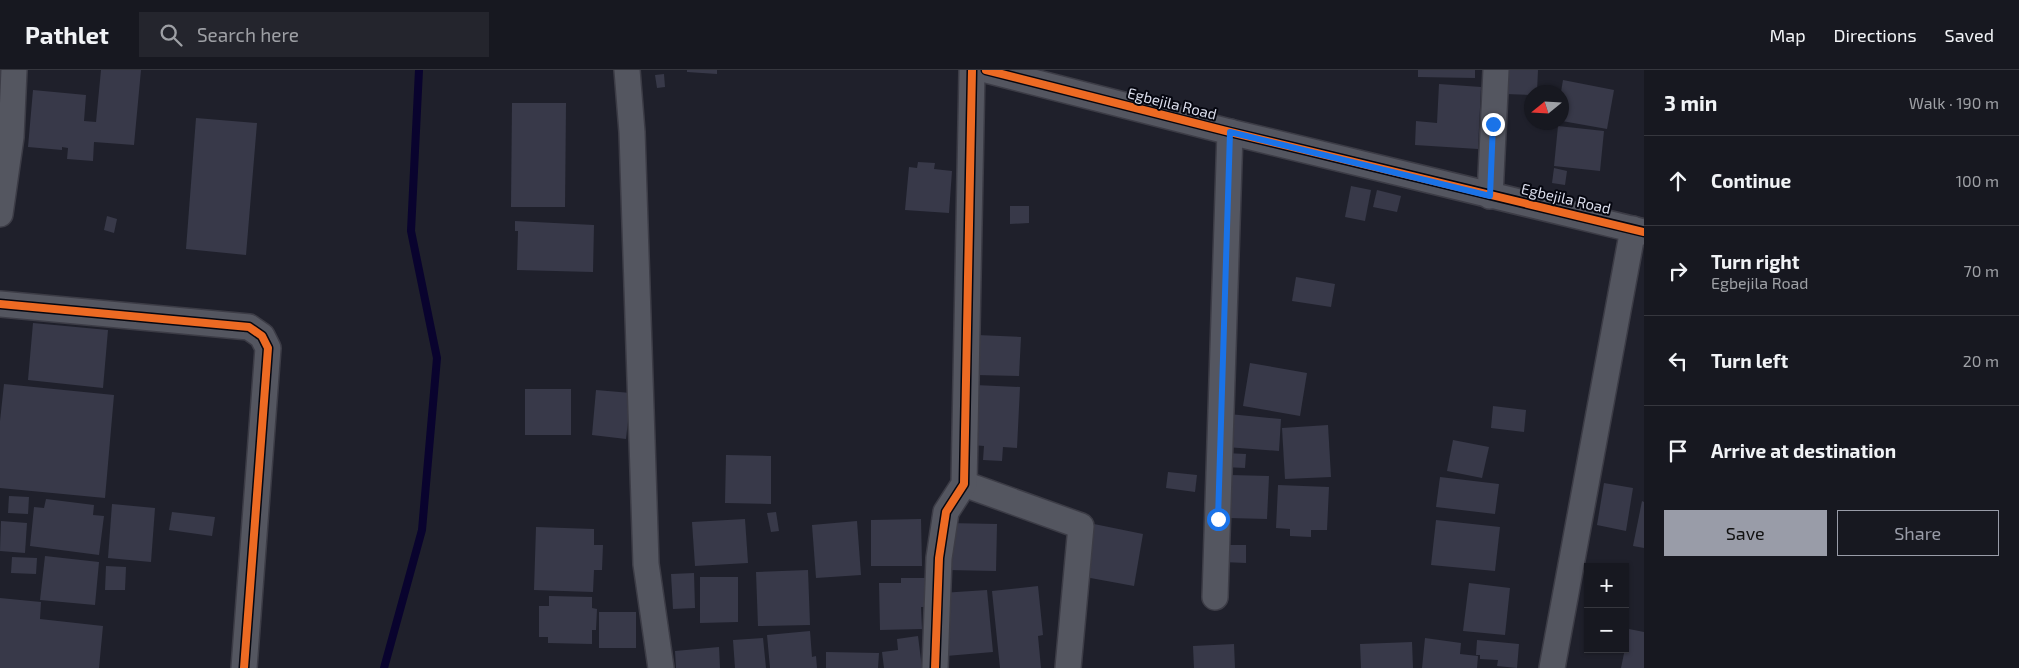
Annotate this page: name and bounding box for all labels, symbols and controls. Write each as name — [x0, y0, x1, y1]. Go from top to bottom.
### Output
search box — [139, 12, 489, 57]
text: Pathlet — [25, 20, 109, 49]
icon: search — [157, 21, 185, 49]
text: Search here — [197, 23, 299, 46]
text: Map — [1769, 24, 1806, 46]
text: Directions — [1834, 24, 1917, 46]
text: Saved — [1945, 24, 1994, 46]
street label: Egbejila Road — [1125, 83, 1219, 124]
north arrow — [1524, 85, 1569, 130]
text: 3 min — [1664, 90, 1717, 115]
text: Walk · 190 m — [1909, 93, 1999, 112]
route end — [1482, 113, 1505, 136]
icon: ahead — [1664, 167, 1692, 195]
text: Continue — [1711, 169, 1791, 192]
text: 100 m — [1956, 171, 1999, 190]
street label: Egbejila Road — [1519, 179, 1613, 218]
text: Turn right — [1711, 250, 1799, 273]
icon: right — [1664, 257, 1692, 285]
text: 70 m — [1964, 261, 1999, 280]
text: Egbejila Road — [1711, 273, 1809, 292]
icon: left — [1664, 347, 1692, 375]
text: Turn left — [1711, 349, 1788, 372]
text: 20 m — [1963, 351, 1999, 370]
icon: arrive — [1664, 437, 1692, 465]
text: Arrive at destination — [1711, 439, 1896, 462]
route start — [1207, 508, 1230, 531]
button: Save — [1664, 510, 1827, 556]
button: Share — [1837, 510, 1999, 556]
map controls — [1584, 563, 1629, 653]
button: + — [1584, 563, 1629, 608]
button: − — [1584, 608, 1629, 653]

